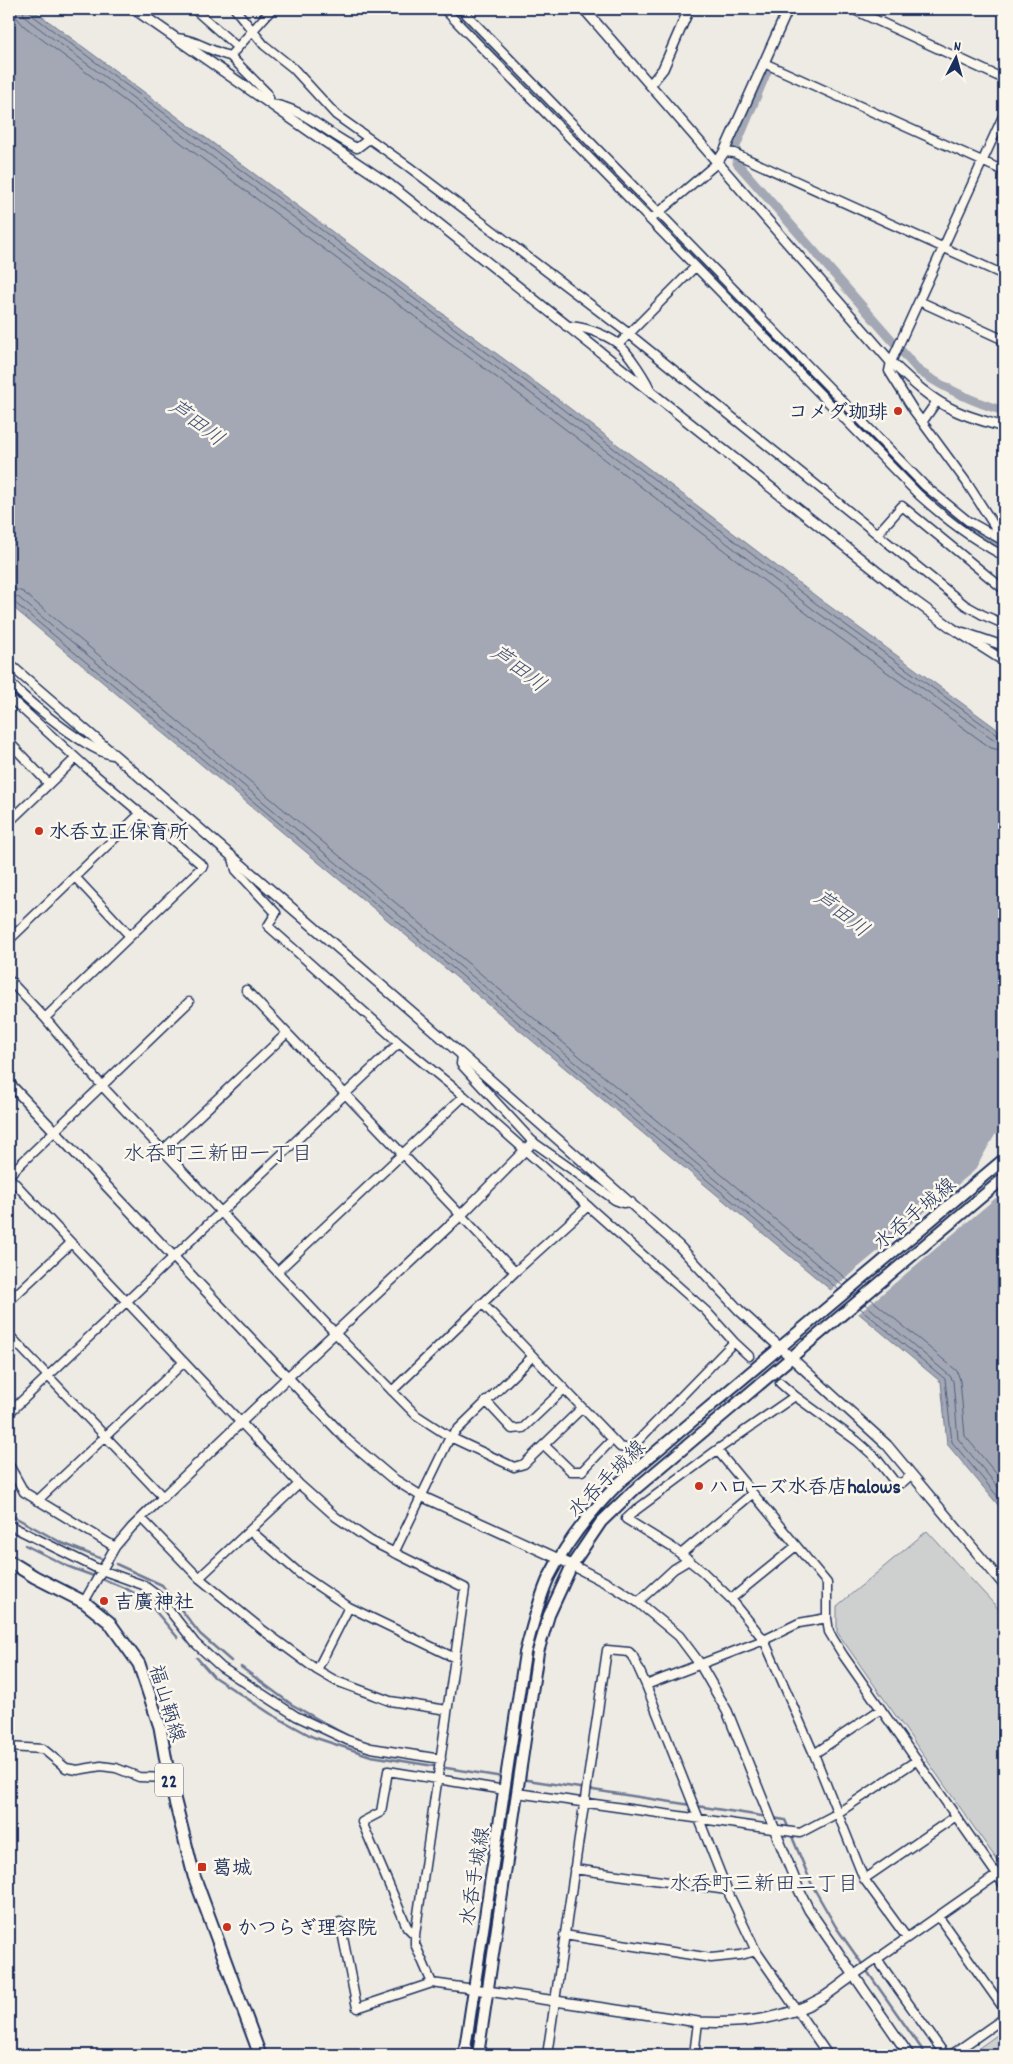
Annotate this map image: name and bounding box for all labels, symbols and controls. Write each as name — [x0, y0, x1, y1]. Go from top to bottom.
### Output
north arrow — [930, 32, 980, 82]
text: N — [953, 37, 962, 57]
water label: 芦田川 — [161, 393, 229, 455]
place label: コメダ珈琲 — [788, 400, 888, 428]
marker: コメダ珈琲 — [892, 405, 904, 417]
water label: 芦田川 — [483, 639, 551, 701]
place label: 水呑立正保育所 — [49, 820, 189, 848]
marker: 水呑立正保育所 — [33, 825, 45, 837]
water label: 芦田川 — [806, 884, 874, 946]
district label: 水呑町三新田一丁目 — [124, 1141, 313, 1171]
street label: 水呑手城線 — [869, 1172, 963, 1258]
street label: 水呑手城線 — [563, 1435, 653, 1525]
place label: ハローズ水呑店halows — [709, 1475, 901, 1503]
marker: ハローズ水呑店halows — [693, 1480, 705, 1492]
place label: 吉廣神社 — [114, 1590, 194, 1618]
marker: 吉廣神社 — [98, 1595, 110, 1607]
street label: 福山鞆線 — [140, 1662, 190, 1746]
road number: 22 — [155, 1764, 183, 1796]
street label: 水呑手城線 — [455, 1825, 499, 1928]
place label: 葛城 — [212, 1856, 252, 1884]
marker: 葛城 — [196, 1861, 208, 1873]
district label: 水呑町三新田二丁目 — [670, 1871, 859, 1901]
place label: かつらぎ理容院 — [237, 1916, 377, 1944]
marker: かつらぎ理容院 — [221, 1921, 233, 1933]

